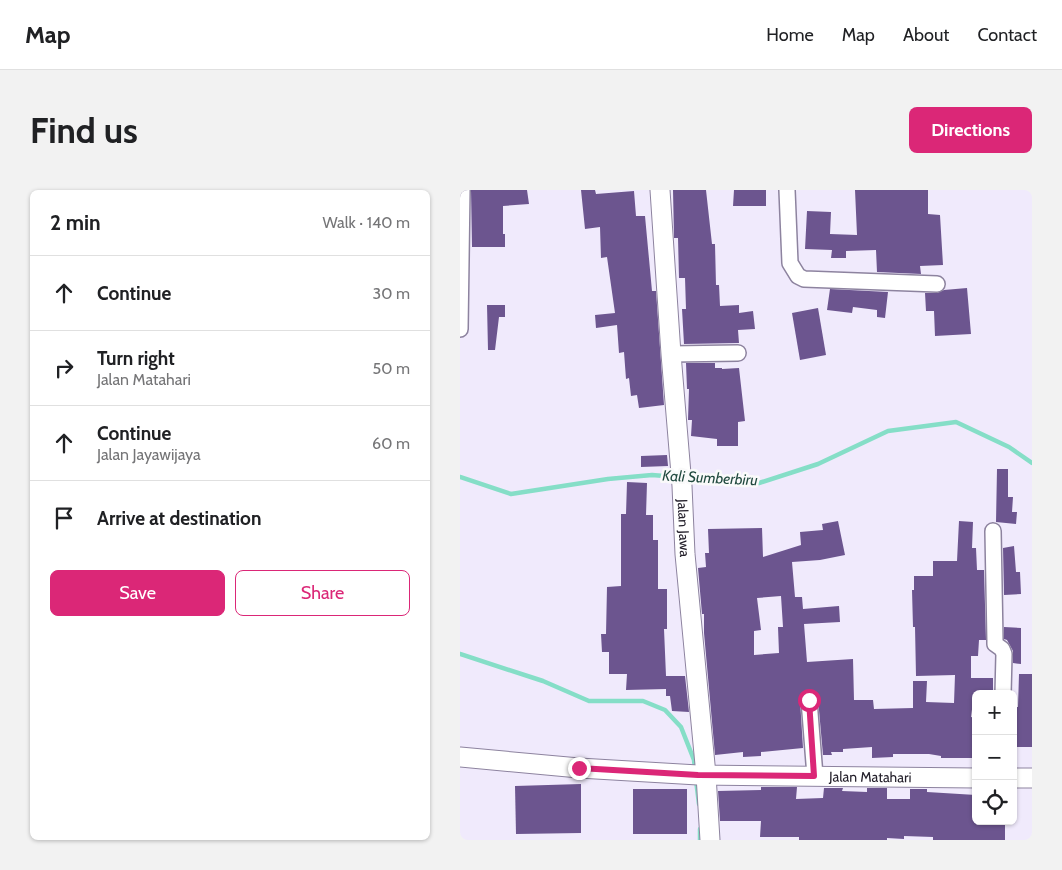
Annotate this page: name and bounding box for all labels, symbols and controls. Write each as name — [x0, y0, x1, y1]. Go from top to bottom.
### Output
text: Map — [25, 20, 71, 49]
text: Home — [766, 24, 814, 46]
text: Map — [842, 24, 875, 46]
text: About — [903, 24, 949, 46]
text: Contact — [977, 24, 1037, 46]
button: Directions — [909, 107, 1032, 153]
text: Find us — [30, 109, 138, 152]
text: 2 min — [50, 210, 101, 235]
text: Walk · 140 m — [323, 213, 410, 232]
icon: ahead — [50, 279, 78, 307]
text: Continue — [97, 282, 171, 305]
text: 30 m — [373, 284, 410, 303]
text: Turn right — [97, 347, 175, 370]
icon: right — [50, 354, 78, 382]
text: 50 m — [373, 359, 410, 378]
text: Jalan Matahari — [97, 370, 191, 389]
text: Continue — [97, 422, 171, 445]
icon: ahead — [50, 429, 78, 457]
text: 60 m — [372, 434, 410, 453]
text: Jalan Jayawijaya — [97, 445, 201, 464]
water label: Kali Sumberbiru — [662, 467, 758, 489]
street label: Jalan Jawa — [674, 498, 694, 558]
icon: arrive — [50, 504, 78, 532]
text: Arrive at destination — [97, 507, 261, 530]
button: Save — [50, 570, 225, 616]
button: Share — [235, 570, 410, 616]
route start — [798, 689, 821, 712]
map controls — [972, 690, 1017, 825]
button: + — [972, 690, 1017, 735]
button: − — [972, 735, 1017, 780]
route end — [568, 757, 591, 780]
street label: Jalan Matahari — [828, 767, 912, 786]
button: locate — [972, 780, 1017, 825]

